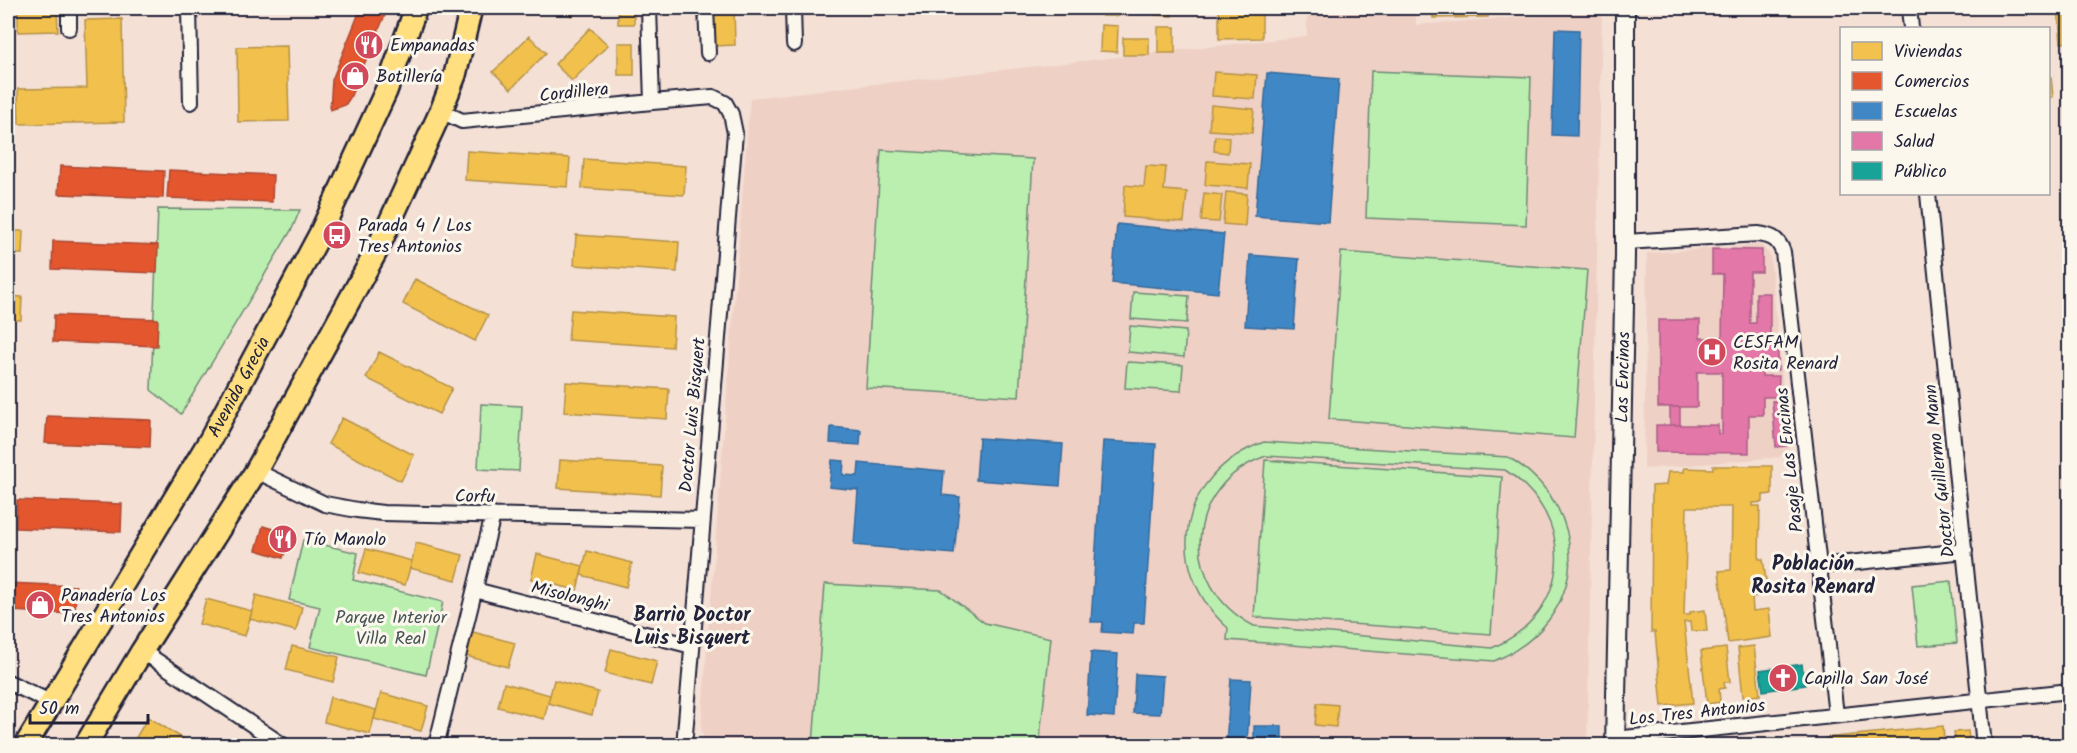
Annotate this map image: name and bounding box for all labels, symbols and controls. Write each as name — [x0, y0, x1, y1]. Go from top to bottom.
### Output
legend — [1840, 27, 2050, 195]
restaurant icon: Empanadas — [353, 29, 385, 61]
place label: Empanadas — [390, 32, 475, 61]
text: Viviendas — [1894, 38, 1963, 67]
shop icon: Botillería — [339, 60, 371, 92]
place label: Botillería — [376, 63, 442, 92]
text: Comercios — [1894, 68, 1970, 97]
street label: Cordillera — [538, 75, 610, 112]
text: Escuelas — [1894, 98, 1958, 127]
text: Salud — [1894, 128, 1935, 157]
text: Público — [1894, 158, 1947, 187]
place label: Parada 4 / Los Tres Antonios — [358, 212, 472, 262]
bus stop icon: Parada 4 / Los Tres Antonios — [321, 219, 353, 251]
place label: CESFAM Rosita Renard — [1733, 329, 1839, 379]
street label: Las Encinas — [1609, 331, 1639, 423]
street label: Avenida Grecia — [201, 332, 279, 443]
street label: Doctor Luis Bisquert — [672, 335, 715, 494]
hospital icon: CESFAM Rosita Renard — [1696, 336, 1728, 368]
street label: Doctor Guillermo Mann — [1917, 383, 1964, 559]
street label: Pasaje Las Encinas — [1768, 386, 1813, 534]
street label: Corfu — [455, 483, 496, 512]
restaurant icon: Tío Manolo — [267, 523, 299, 555]
place label: Tío Manolo — [304, 526, 386, 555]
district label: Población Rosita Renard — [1751, 549, 1876, 604]
street label: Misolonghi — [528, 574, 612, 621]
place label: Panadería Los Tres Antonios — [61, 582, 166, 632]
shop icon: Panadería Los Tres Antonios — [24, 589, 56, 621]
district label: Barrio Doctor Luis Bisquert — [634, 600, 751, 655]
park label: Parque Interior Villa Real — [335, 604, 448, 654]
church icon: Capilla San José — [1767, 662, 1799, 694]
place label: Capilla San José — [1804, 665, 1929, 694]
scale bar — [30, 687, 148, 725]
street label: Los Tres Antonios — [1628, 692, 1767, 735]
text: 50 m — [39, 695, 79, 724]

